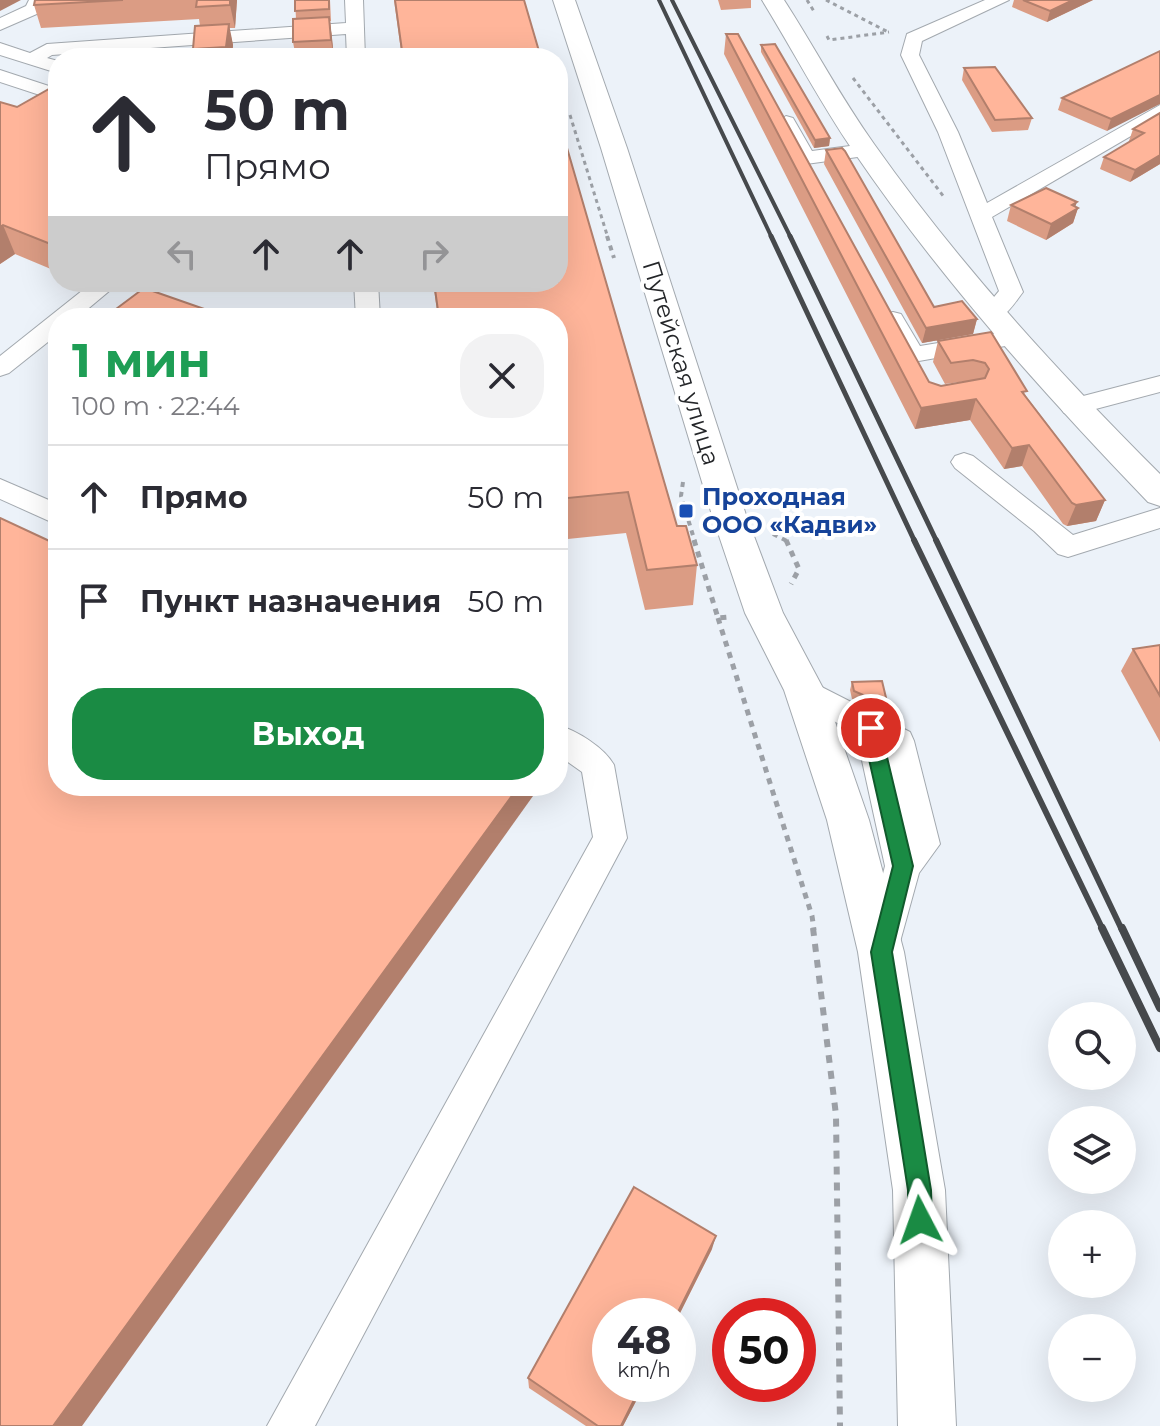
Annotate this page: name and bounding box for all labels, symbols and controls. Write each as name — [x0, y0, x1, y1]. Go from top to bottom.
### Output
text: 50 m — [204, 76, 350, 144]
icon: ahead — [72, 80, 176, 184]
text: Прямо — [204, 144, 331, 188]
icon: left — [160, 232, 204, 276]
icon: ahead — [244, 232, 288, 276]
icon: ahead — [328, 232, 372, 276]
icon: right — [412, 232, 456, 276]
street label: Путейская улица — [637, 257, 726, 469]
text: 1 мин — [72, 331, 211, 389]
button: close — [460, 334, 544, 418]
text: 100 m · 22:44 — [72, 390, 240, 422]
icon: ahead — [72, 475, 116, 519]
text: Прямо — [140, 479, 248, 516]
text: 50 m — [467, 479, 544, 516]
place label: Проходная ООО «Кадви» — [702, 482, 877, 539]
marker: Проходная ООО «Кадви» — [677, 502, 695, 520]
icon: arrive — [72, 579, 116, 623]
text: Пункт назначения — [140, 583, 441, 620]
text: 50 m — [467, 583, 544, 620]
button: Выход — [72, 688, 544, 780]
pin — [837, 694, 905, 762]
icon: arrive — [849, 706, 893, 750]
map controls — [1048, 1002, 1136, 1402]
button: search — [1048, 1002, 1136, 1090]
button: layers — [1048, 1106, 1136, 1194]
position arrow — [878, 1178, 962, 1262]
button: + — [1048, 1210, 1136, 1298]
speed limit sign: 50 — [712, 1298, 816, 1402]
button: − — [1048, 1314, 1136, 1402]
text: 48 — [617, 1315, 671, 1364]
text: km/h — [617, 1358, 671, 1382]

